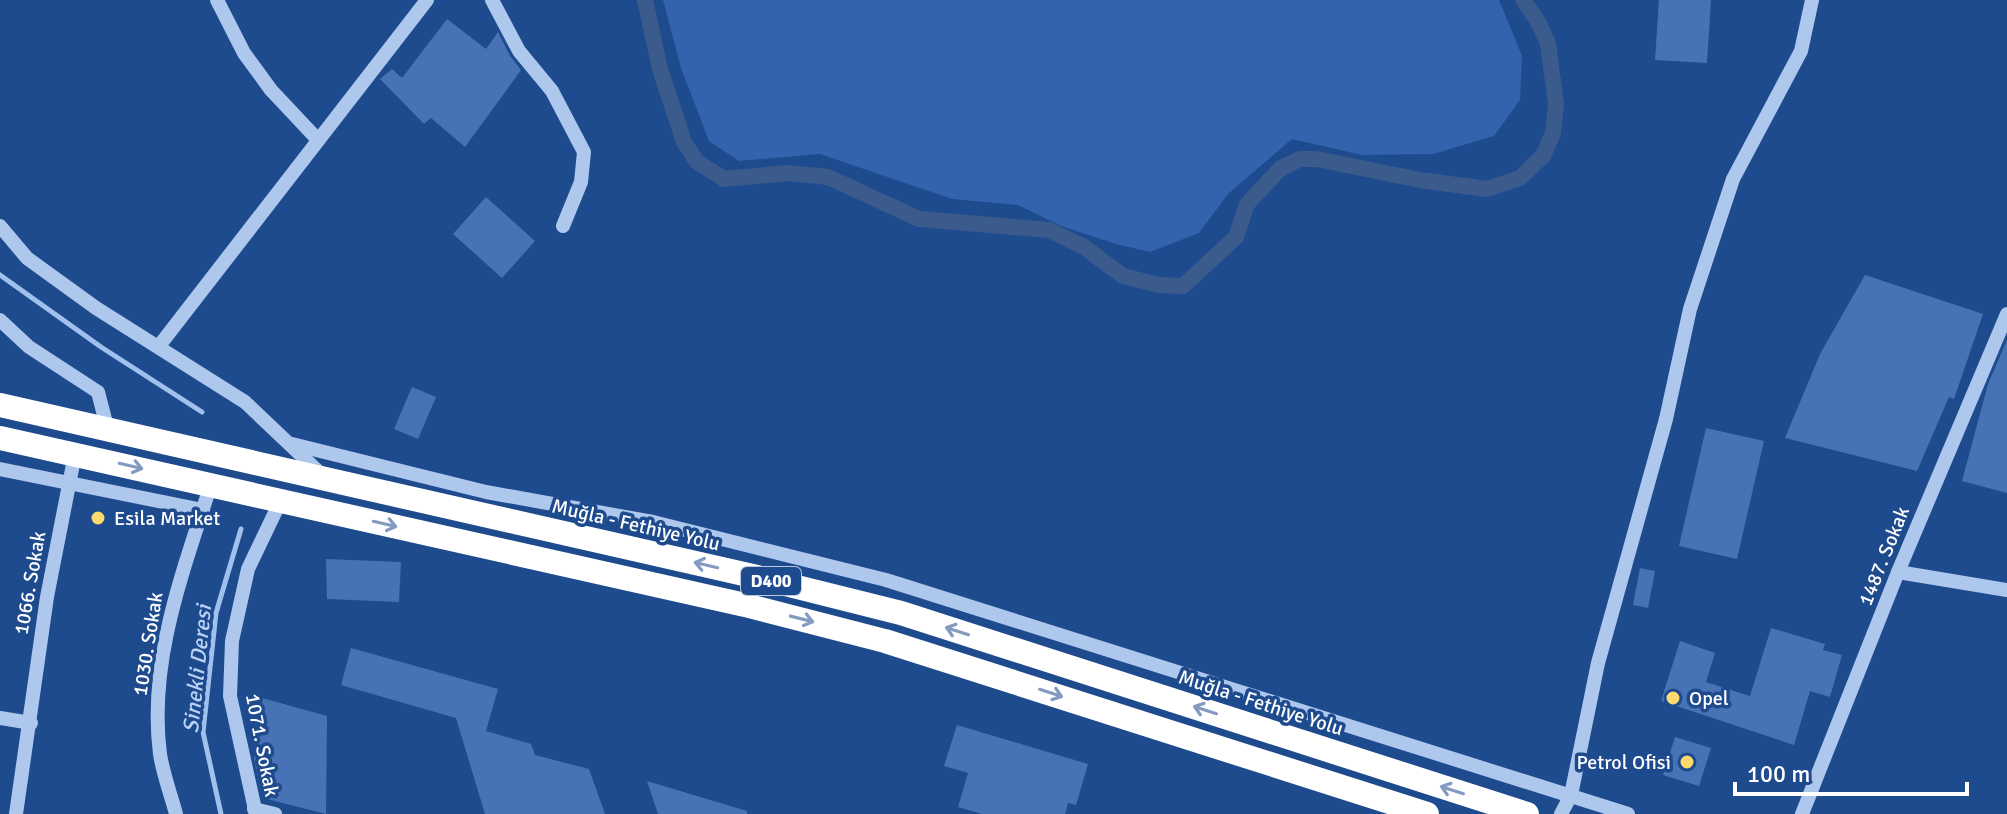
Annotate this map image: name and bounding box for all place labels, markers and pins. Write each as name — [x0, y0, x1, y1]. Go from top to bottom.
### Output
place label: Esila Market — [114, 506, 220, 531]
marker: Esila Market — [89, 509, 107, 527]
place label: Opel — [1689, 686, 1729, 711]
marker: Opel — [1664, 689, 1682, 707]
place label: Petrol Ofisi — [1576, 750, 1671, 775]
marker: Petrol Ofisi — [1678, 753, 1696, 771]

